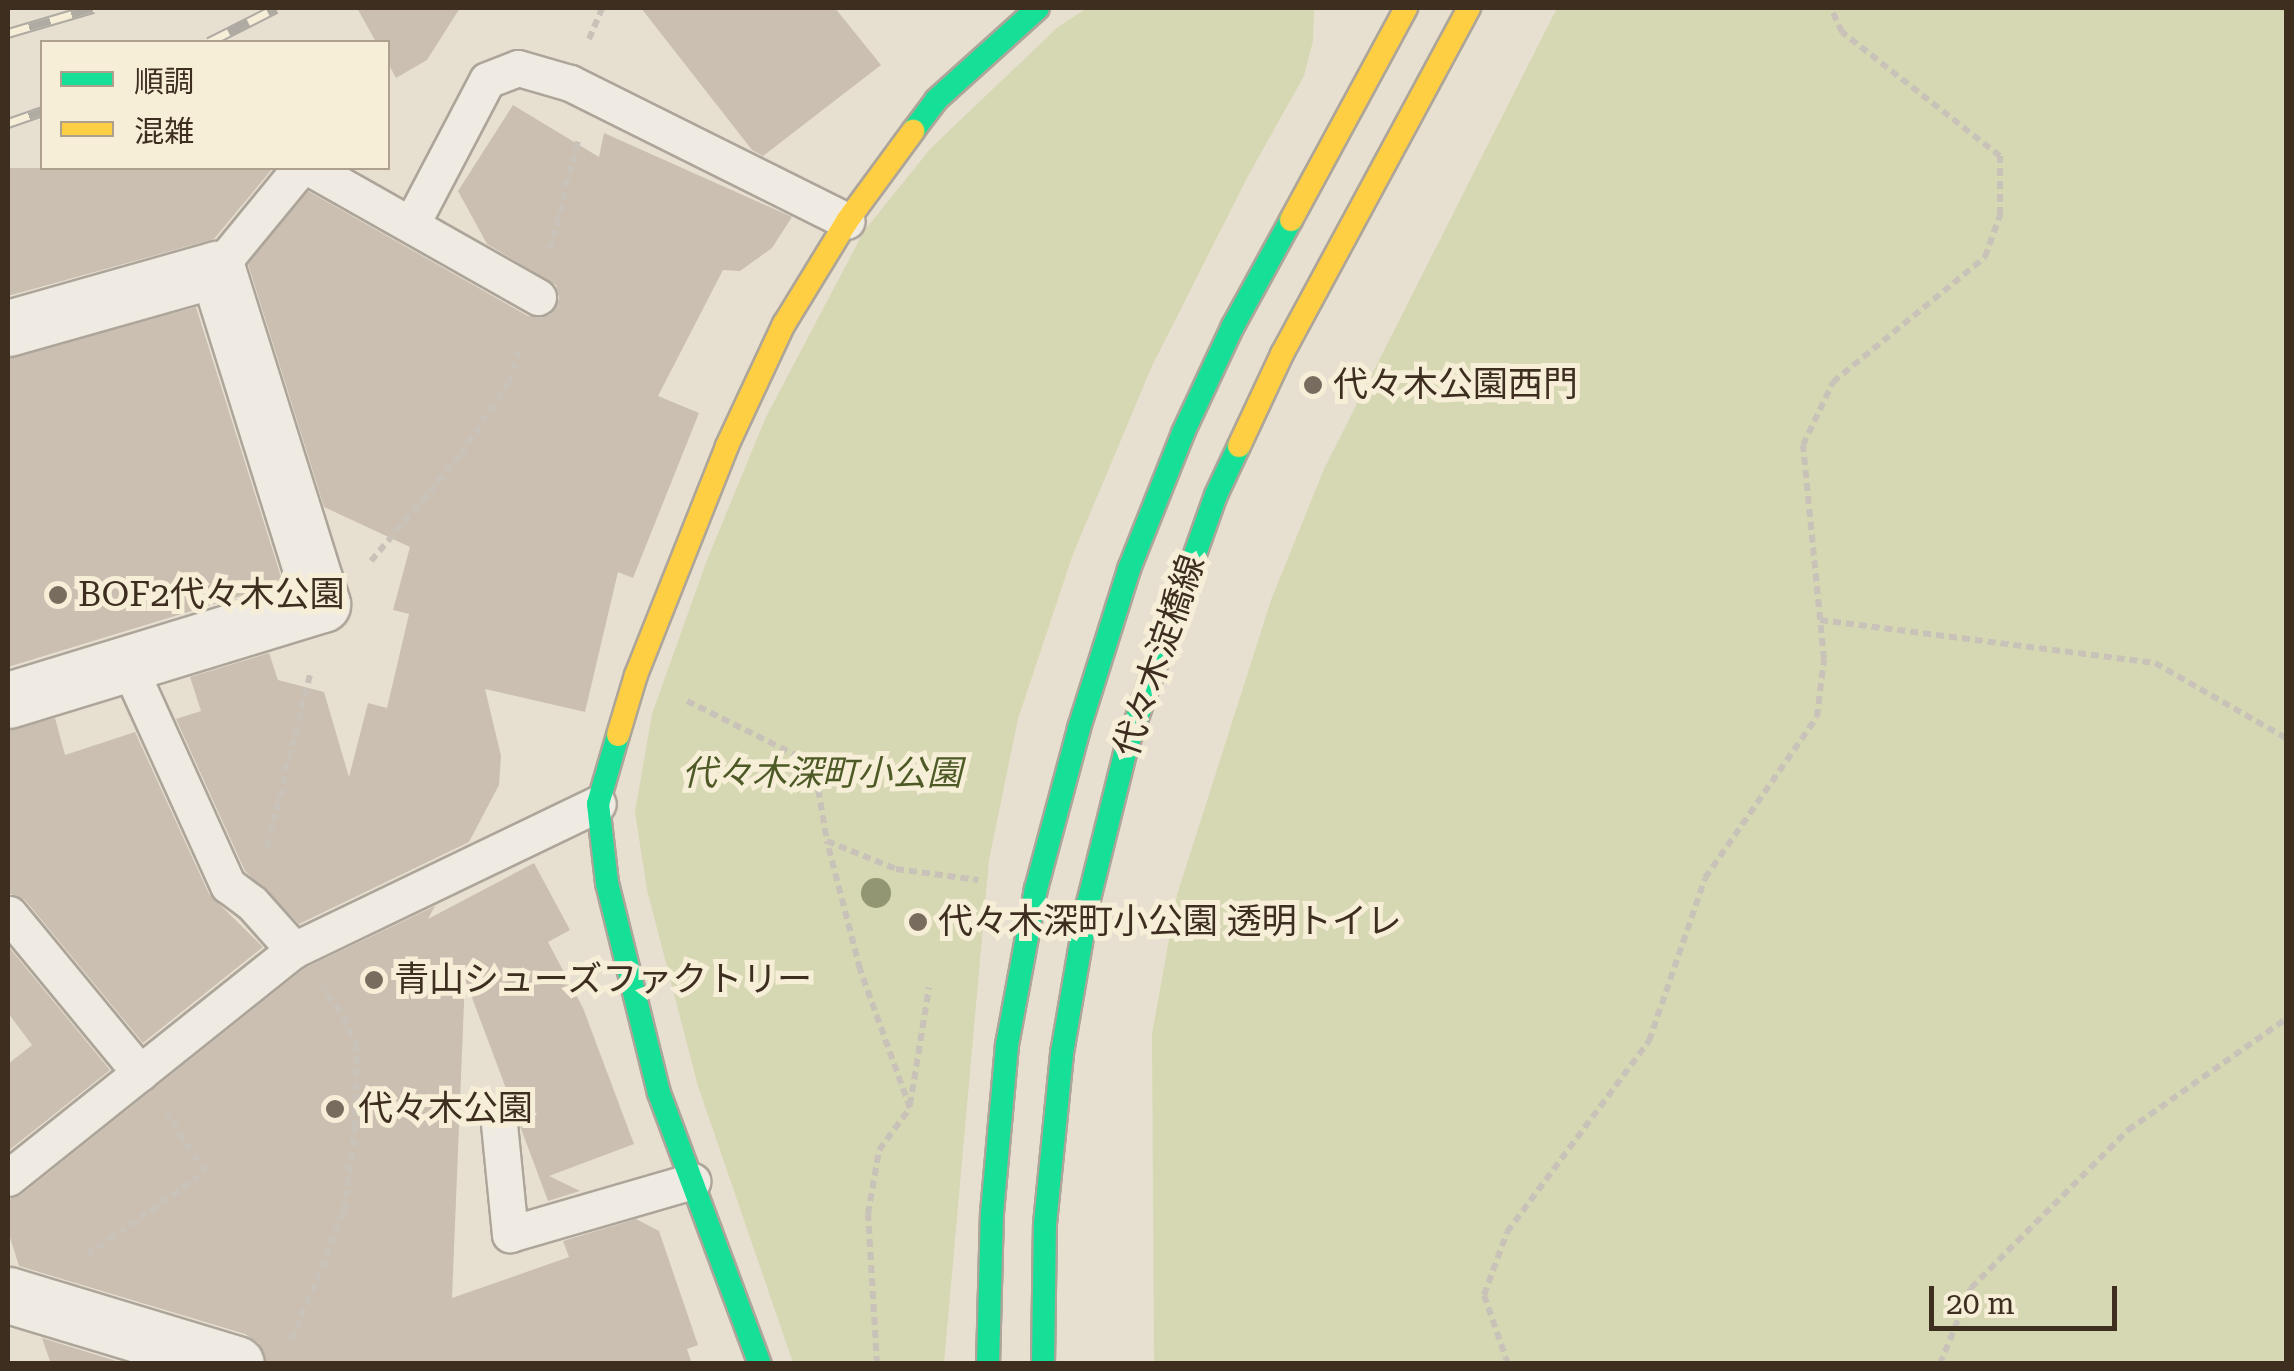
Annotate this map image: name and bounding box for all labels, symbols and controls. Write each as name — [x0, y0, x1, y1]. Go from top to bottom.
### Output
legend — [40, 40, 390, 170]
text: 順調 — [134, 64, 194, 99]
text: 混雑 — [134, 114, 194, 149]
place label: 代々木公園西門 — [1333, 364, 1578, 406]
marker: 代々木公園西門 — [1302, 374, 1324, 396]
street label: 代々木淀橋線 — [1106, 550, 1214, 762]
place label: BOF2代々木公園 — [78, 574, 345, 616]
marker: BOF2代々木公園 — [47, 584, 69, 606]
park label: 代々木深町小公園 — [682, 753, 962, 795]
place label: 代々木深町小公園 透明トイレ — [938, 901, 1402, 943]
marker: 代々木深町小公園 透明トイレ — [907, 911, 929, 933]
place label: 青山シューズファクトリー — [394, 959, 814, 1001]
marker: 青山シューズファクトリー — [363, 969, 385, 991]
place label: 代々木公園 — [358, 1088, 533, 1130]
marker: 代々木公園 — [322, 1096, 348, 1122]
scale bar — [1934, 1266, 2122, 1328]
text: 20 m — [1946, 1286, 2015, 1321]

